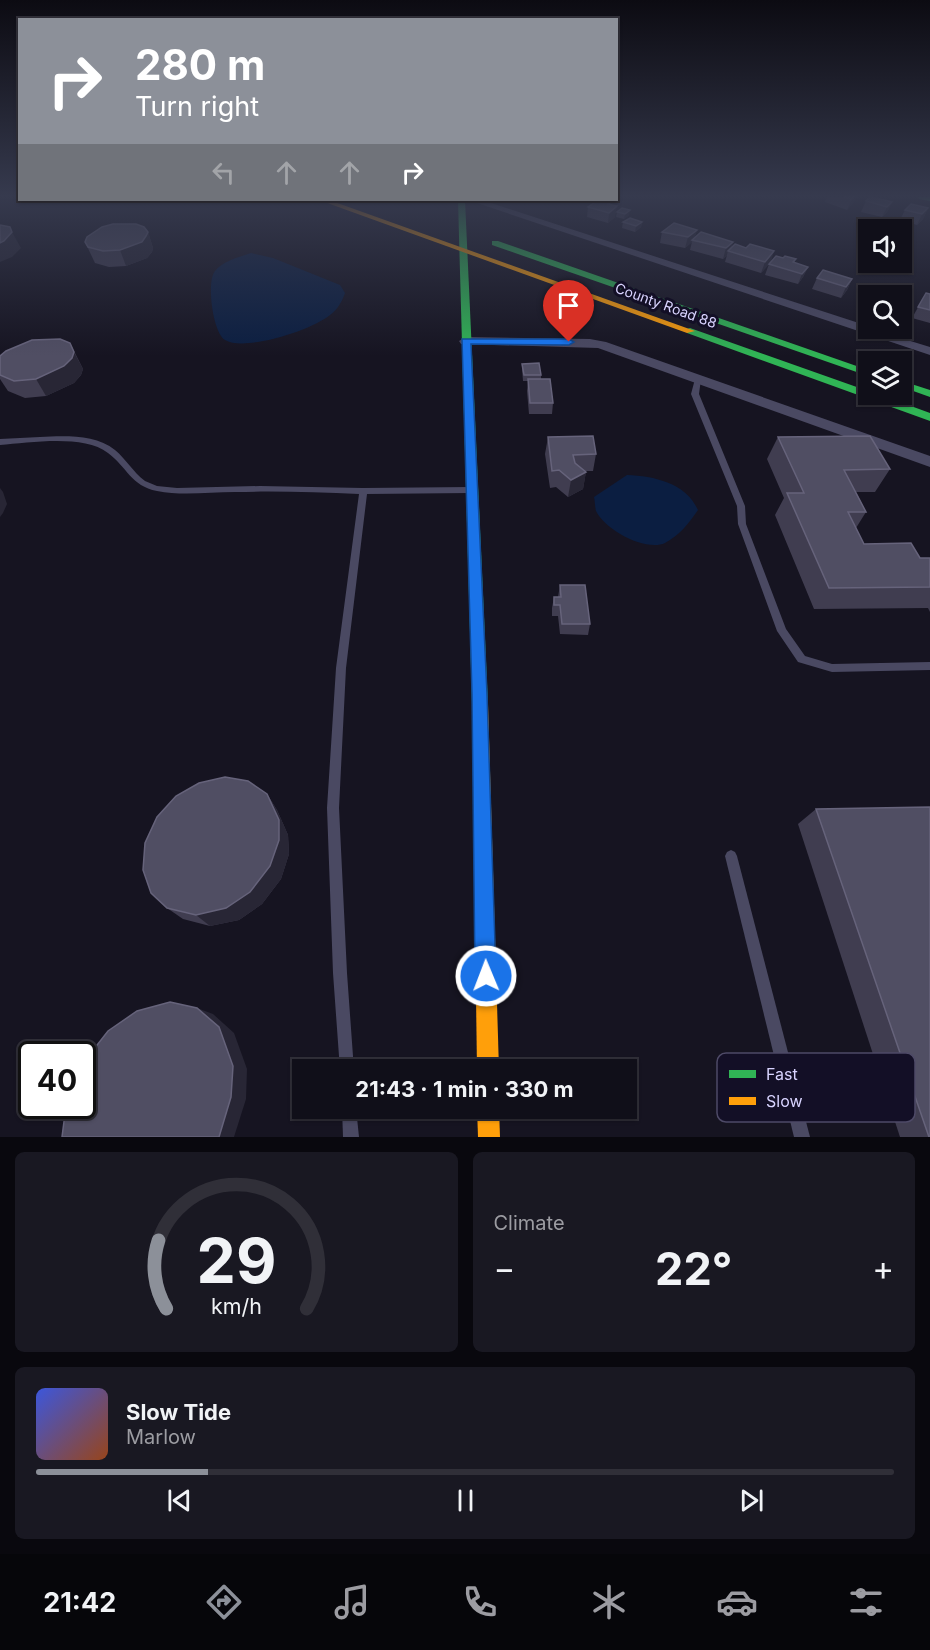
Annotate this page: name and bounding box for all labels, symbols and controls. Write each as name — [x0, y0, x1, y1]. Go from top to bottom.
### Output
text: 280 m — [135, 39, 265, 90]
icon: right — [36, 42, 114, 120]
text: Turn right — [135, 90, 259, 123]
icon: left — [207, 156, 240, 189]
icon: ahead — [270, 156, 303, 189]
icon: ahead — [333, 156, 366, 189]
icon: right — [396, 156, 429, 189]
map controls — [858, 219, 912, 405]
button: sound — [858, 219, 912, 273]
street label: County Road 88 — [613, 279, 719, 331]
pin — [543, 280, 594, 342]
button: search — [858, 285, 912, 339]
icon: arrive — [552, 289, 585, 322]
button: layers — [858, 351, 912, 405]
position arrow — [454, 944, 518, 1008]
speed limit sign: 40 — [18, 1041, 96, 1119]
legend — [717, 1053, 915, 1122]
text: Fast — [766, 1064, 798, 1084]
text: 21:43 · 1 min · 330 m — [355, 1076, 574, 1102]
text: Slow — [766, 1091, 803, 1111]
text: Climate — [494, 1211, 565, 1235]
text: 29 — [196, 1223, 276, 1298]
text: 22° — [655, 1241, 732, 1296]
text: − — [494, 1248, 515, 1288]
text: + — [872, 1248, 894, 1288]
text: km/h — [211, 1293, 262, 1319]
text: Slow Tide — [126, 1399, 231, 1425]
text: Marlow — [126, 1425, 196, 1449]
icon: previous — [163, 1484, 196, 1517]
icon: pause — [449, 1484, 482, 1517]
icon: next — [735, 1484, 768, 1517]
icon: directions — [203, 1581, 245, 1623]
icon: music — [331, 1581, 373, 1623]
icon: phone — [459, 1581, 501, 1623]
icon: climate — [588, 1581, 630, 1623]
icon: car — [716, 1581, 758, 1623]
icon: filters — [845, 1581, 887, 1623]
text: 21:42 — [43, 1586, 116, 1619]

